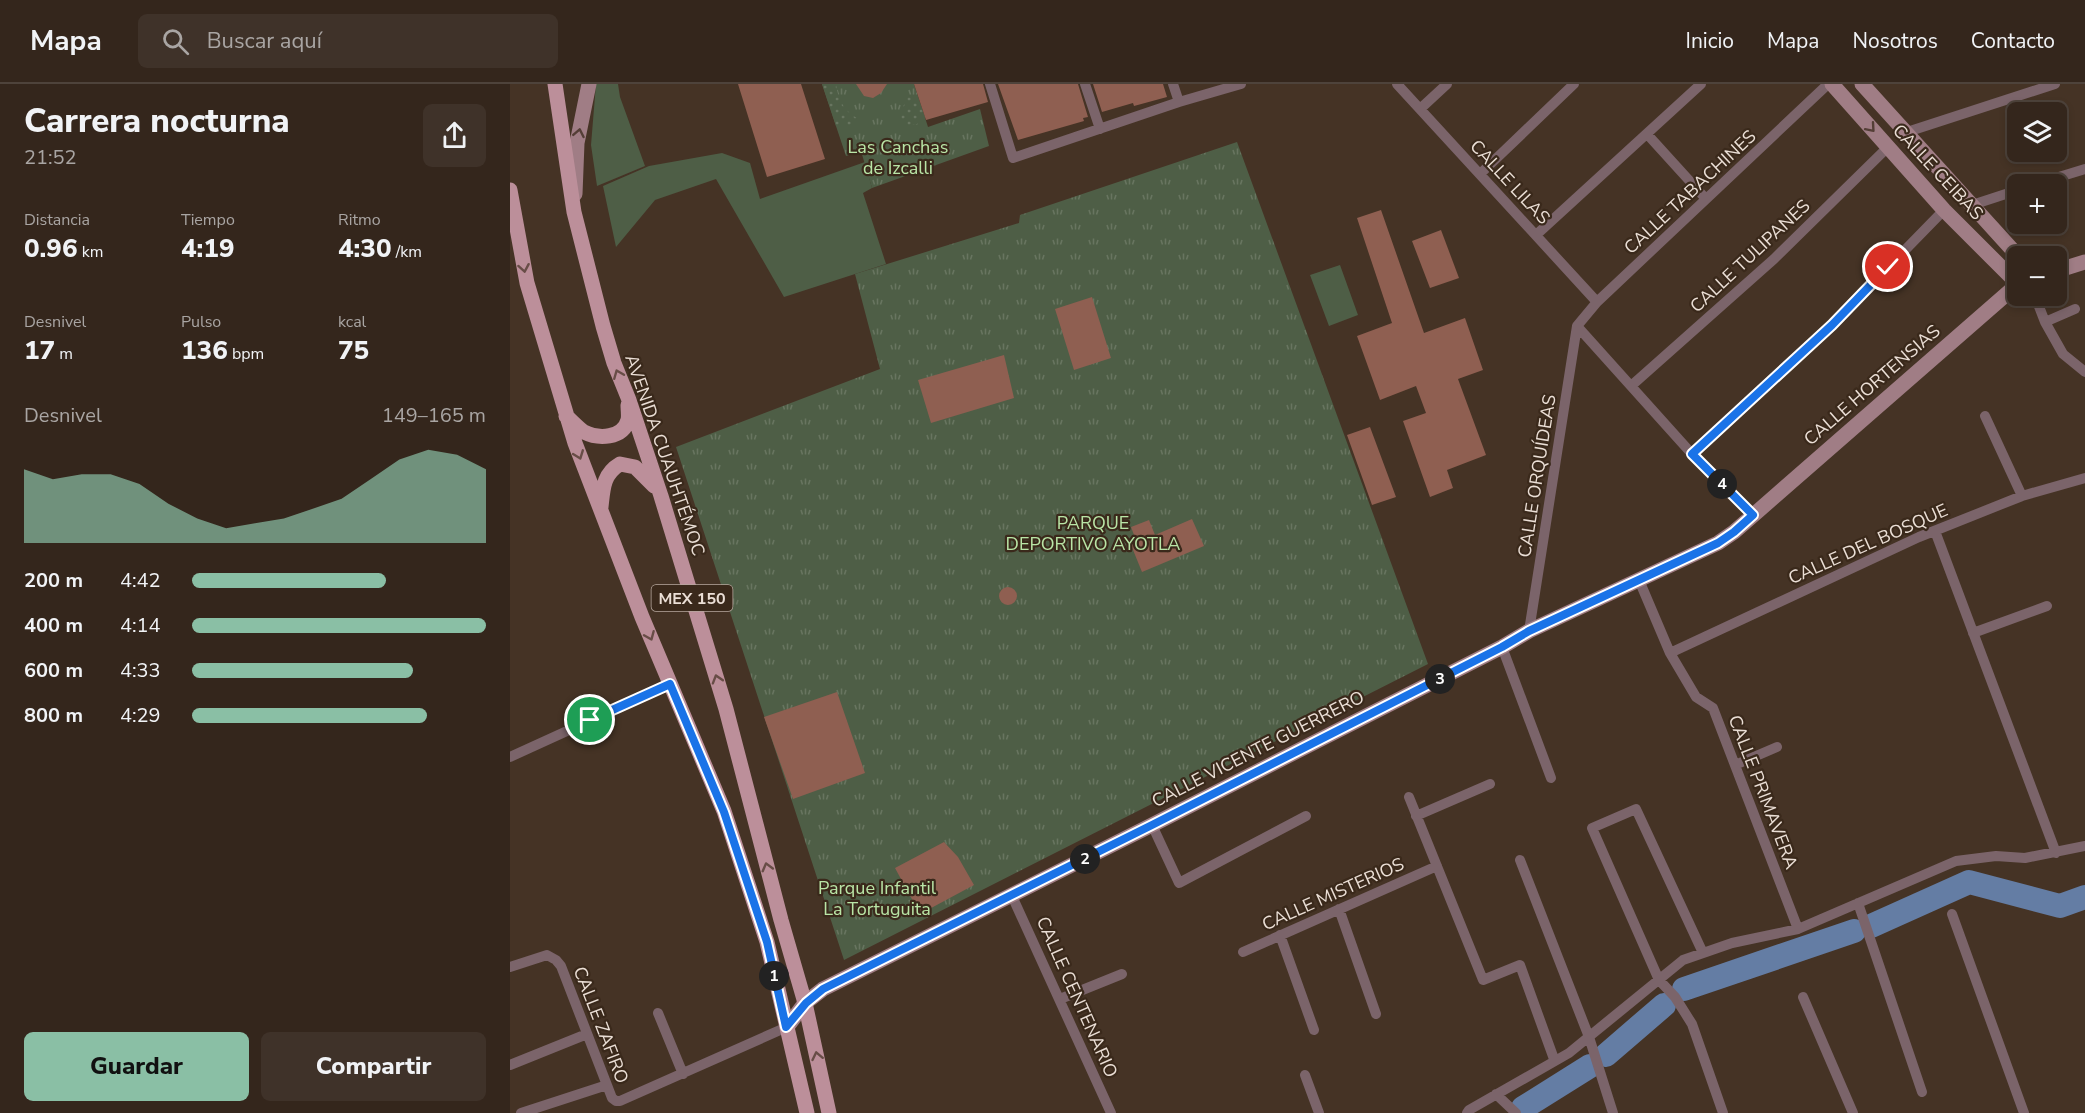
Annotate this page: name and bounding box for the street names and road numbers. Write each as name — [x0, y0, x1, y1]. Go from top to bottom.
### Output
street label: CALLE CEIBAS — [1887, 119, 1989, 225]
street label: CALLE TABACHINES — [1619, 124, 1761, 260]
street label: CALLE LILAS — [1465, 135, 1555, 229]
street label: CALLE TULIPANES — [1685, 194, 1815, 318]
street label: CALLE HORTENSIAS — [1799, 319, 1945, 451]
street label: AVENIDA CUAUHTÉMOC — [619, 351, 711, 559]
street label: CALLE ORQUÍDEAS — [1512, 393, 1562, 559]
street label: CALLE DEL BOSQUE — [1784, 498, 1952, 590]
road number: MEX 150 — [652, 585, 732, 611]
street label: CALLE VICENTE GUERRERO — [1148, 685, 1368, 813]
street label: CALLE PRIMAVERA — [1723, 712, 1803, 872]
street label: CALLE MISTERIOS — [1258, 852, 1408, 936]
street label: CALLE CENTENARIO — [1031, 913, 1123, 1081]
street label: CALLE ZAFIRO — [568, 963, 634, 1087]

